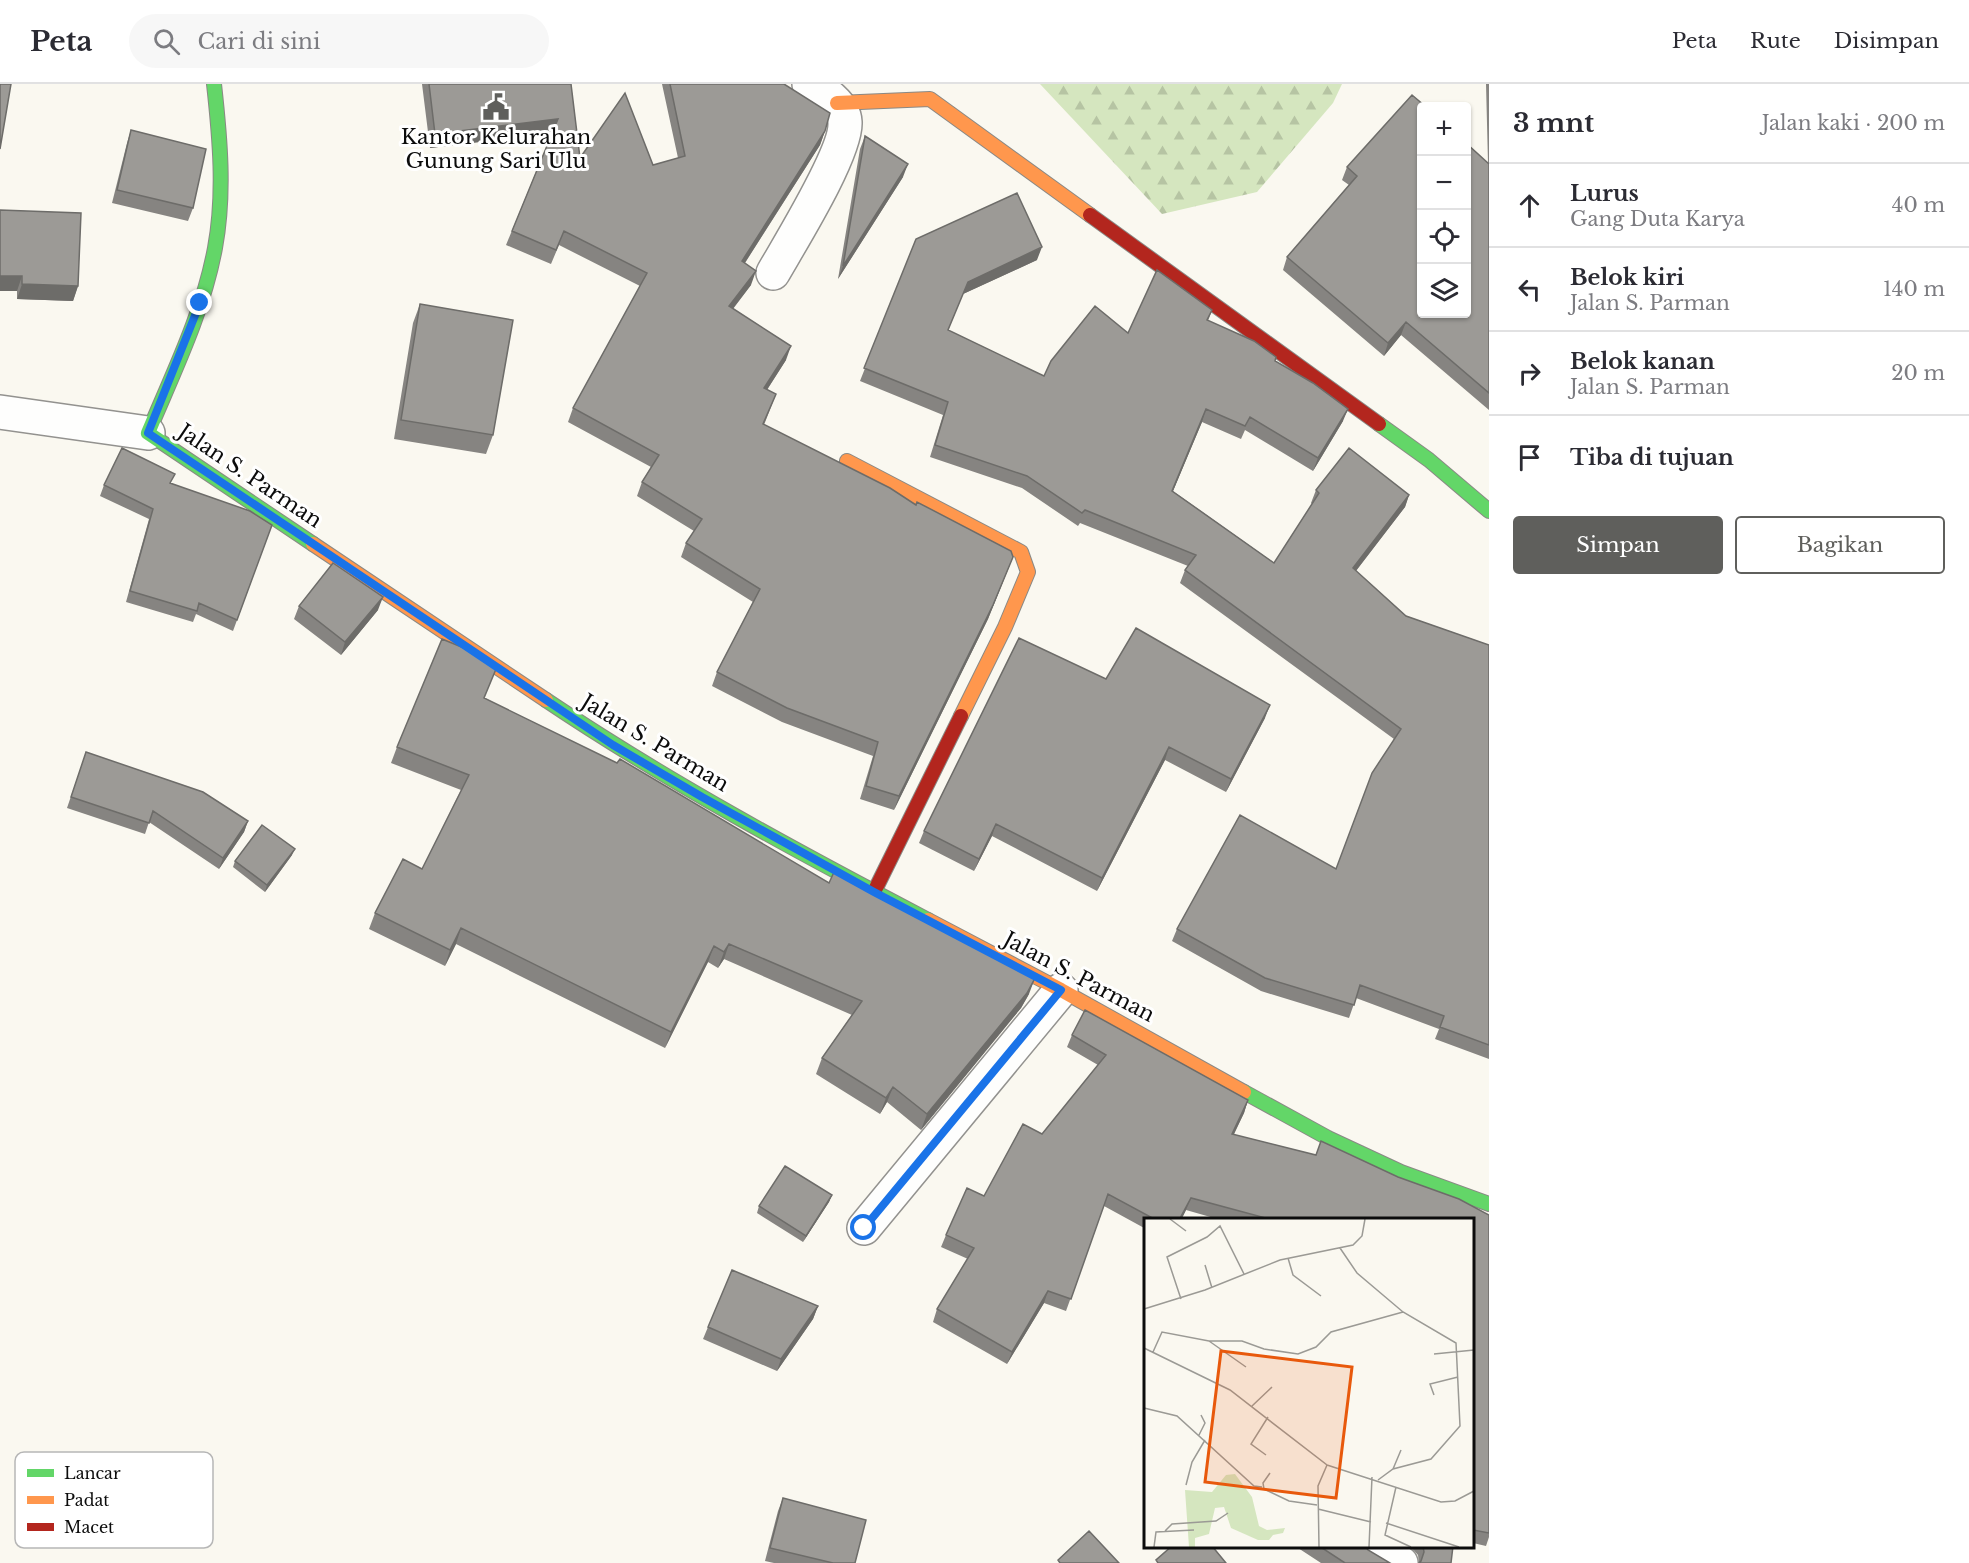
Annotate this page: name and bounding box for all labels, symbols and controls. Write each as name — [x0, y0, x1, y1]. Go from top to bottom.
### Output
search box — [129, 14, 549, 68]
text: Peta — [30, 24, 93, 59]
icon: search — [150, 25, 183, 58]
text: Cari di sini — [198, 28, 320, 55]
text: Peta — [1672, 28, 1717, 54]
text: Rute — [1750, 28, 1801, 54]
text: Disimpan — [1834, 28, 1939, 54]
public building icon: Kantor Kelurahan Gunung Sari Ulu — [481, 92, 511, 122]
map controls — [1417, 102, 1471, 318]
button: + — [1417, 102, 1471, 156]
text: 3 mnt — [1513, 107, 1594, 139]
text: Jalan kaki · 200 m — [1762, 111, 1945, 135]
place label: Kantor Kelurahan Gunung Sari Ulu — [401, 124, 591, 174]
button: − — [1417, 156, 1471, 210]
text: Lurus — [1570, 180, 1639, 207]
icon: ahead — [1513, 189, 1546, 222]
text: 40 m — [1892, 193, 1945, 217]
text: Gang Duta Karya — [1570, 207, 1745, 231]
button: locate — [1417, 210, 1471, 264]
button: layers — [1417, 264, 1471, 318]
text: Belok kiri — [1570, 264, 1684, 291]
icon: left — [1513, 273, 1546, 306]
text: 140 m — [1883, 277, 1945, 301]
route end — [186, 289, 212, 315]
text: Jalan S. Parman — [1570, 291, 1730, 315]
text: Belok kanan — [1570, 348, 1715, 375]
icon: right — [1513, 357, 1546, 390]
text: 20 m — [1891, 361, 1945, 385]
text: Jalan S. Parman — [1570, 375, 1730, 399]
street label: Jalan S. Parman — [171, 417, 327, 534]
icon: arrive — [1513, 441, 1546, 474]
text: Tiba di tujuan — [1570, 444, 1734, 471]
button: Simpan — [1513, 516, 1723, 574]
button: Bagikan — [1735, 516, 1945, 574]
street label: Jalan S. Parman — [574, 687, 734, 797]
street label: Jalan S. Parman — [996, 925, 1159, 1028]
route start — [850, 1214, 876, 1240]
inset map — [1144, 1218, 1474, 1548]
legend — [15, 1452, 213, 1548]
text: Lancar — [64, 1463, 121, 1483]
text: Padat — [64, 1490, 109, 1510]
text: Macet — [64, 1517, 114, 1537]

